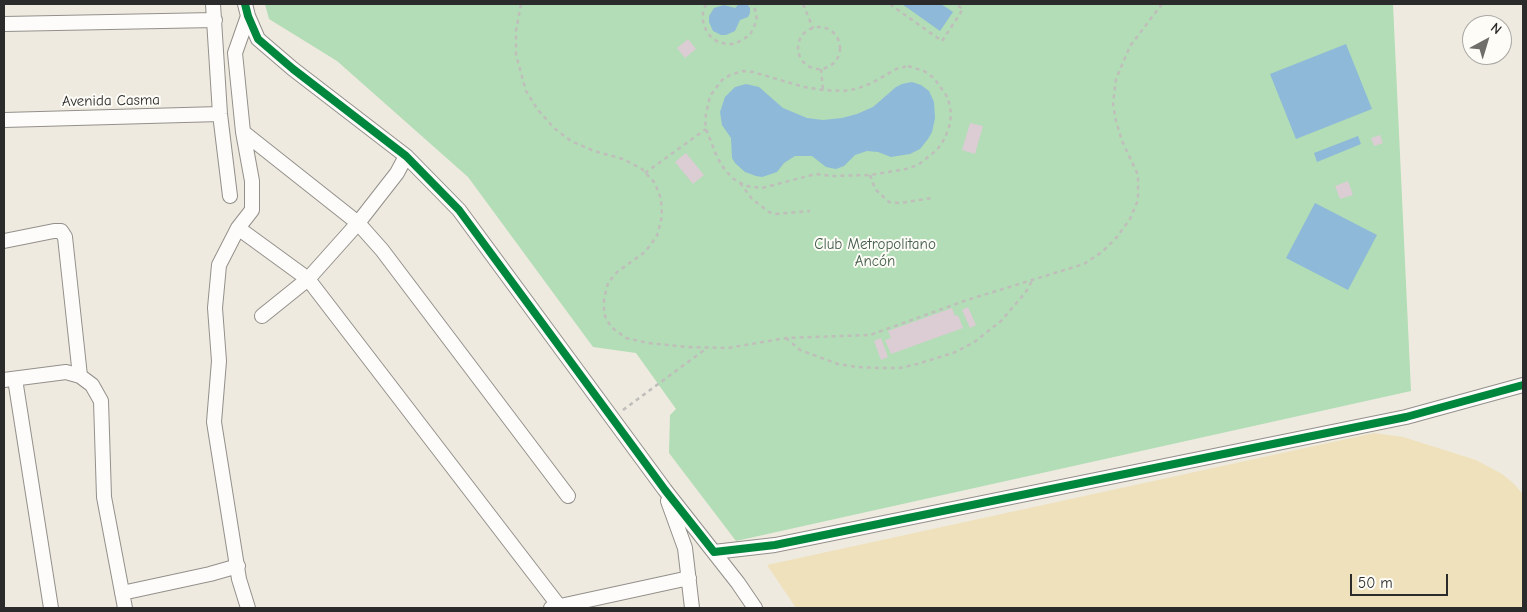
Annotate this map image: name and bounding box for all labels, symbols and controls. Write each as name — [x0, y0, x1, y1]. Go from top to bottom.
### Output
north arrow — [1462, 15, 1512, 65]
text: N — [1487, 19, 1505, 38]
street label: Avenida Casma — [62, 91, 160, 111]
park label: Club Metropolitano Ancón — [814, 236, 936, 271]
scale bar — [1352, 564, 1450, 596]
text: 50 m — [1358, 574, 1393, 592]

